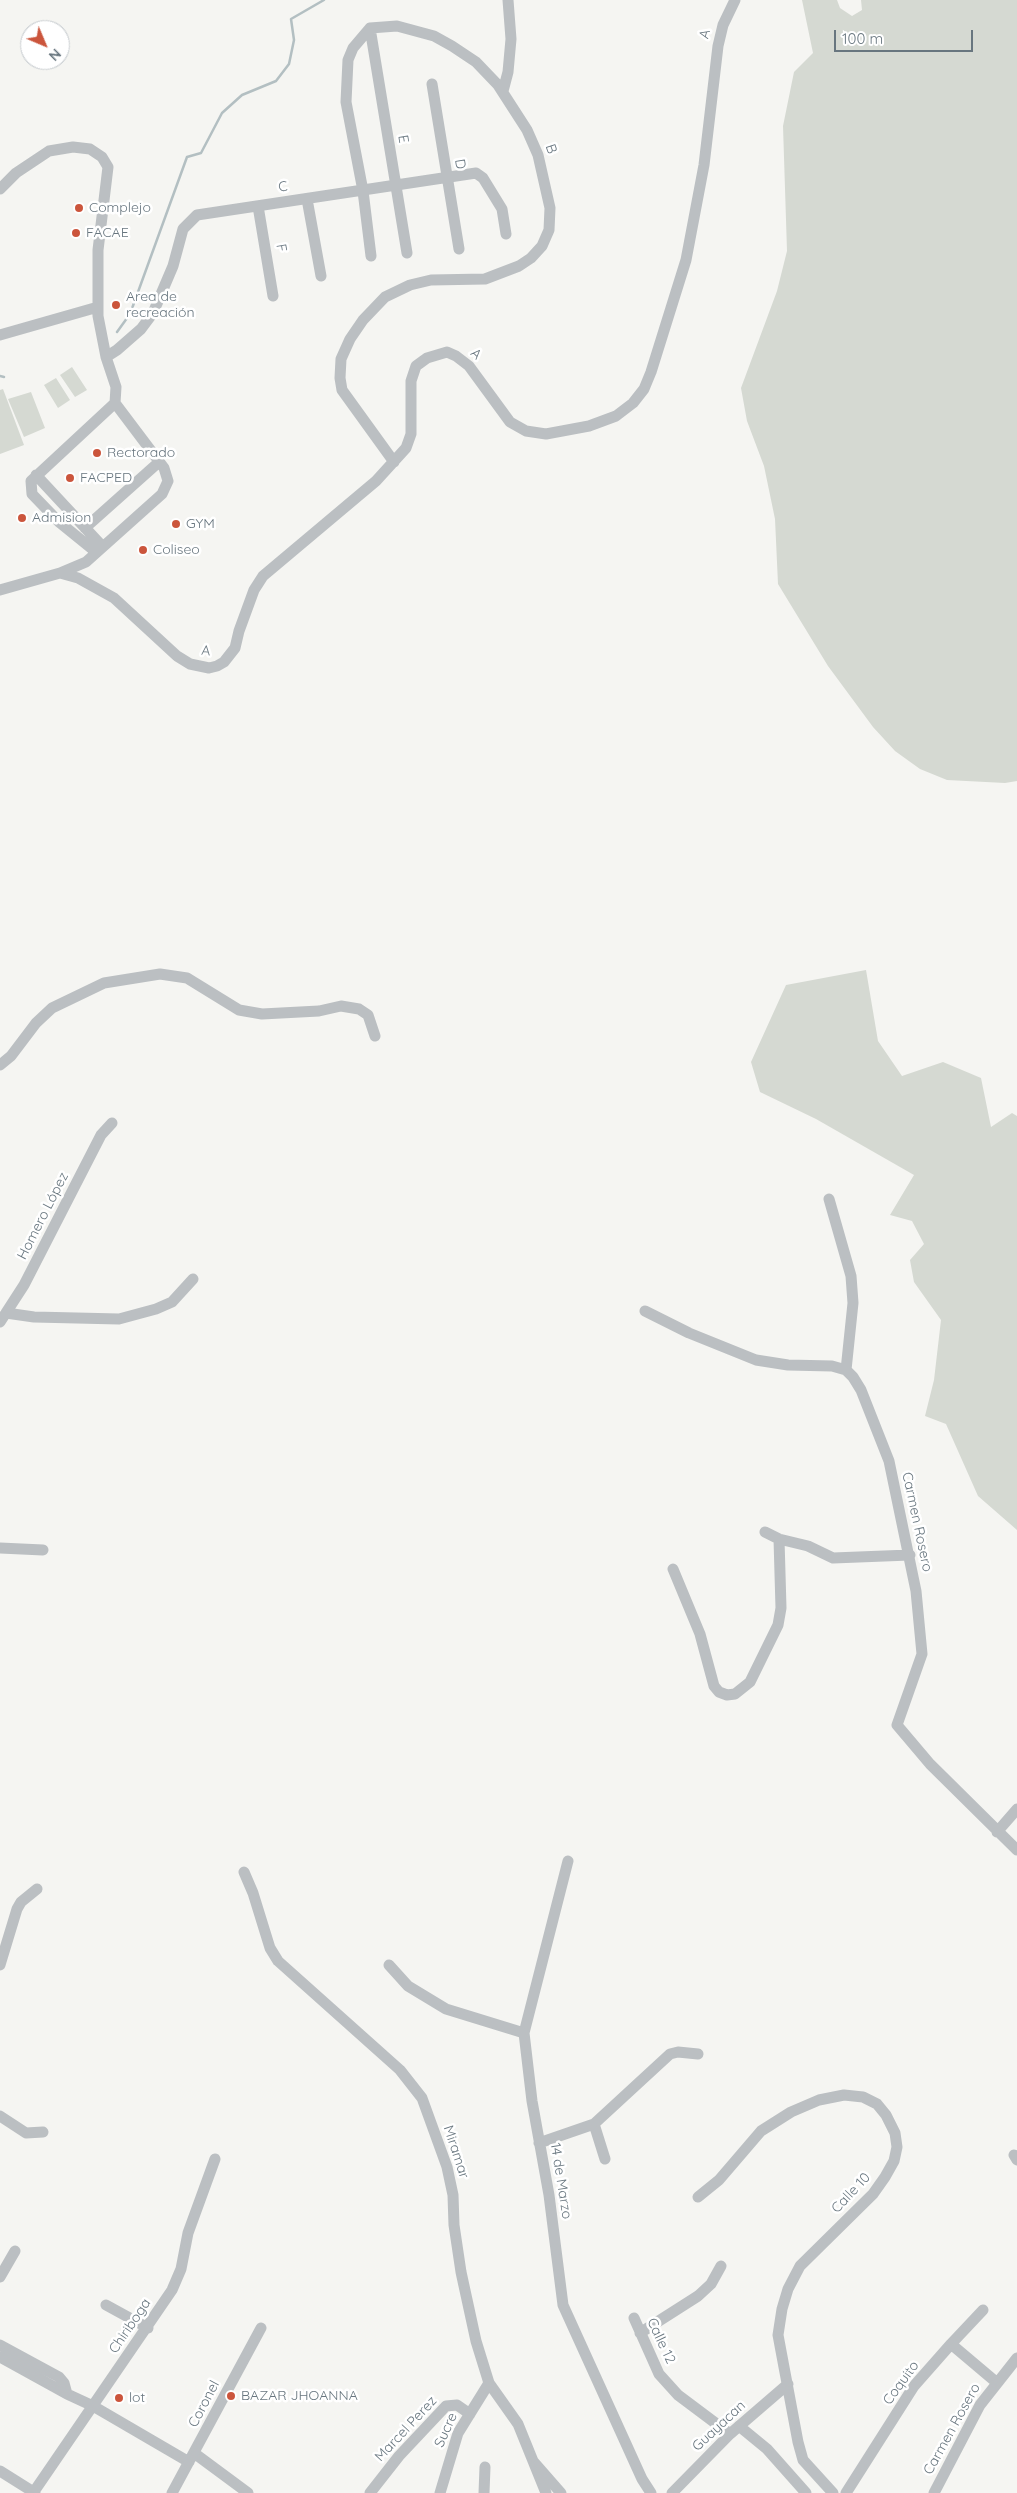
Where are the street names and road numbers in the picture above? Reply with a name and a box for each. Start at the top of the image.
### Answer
street label: A [696,28,714,40]
street label: E [394,134,412,144]
street label: B [542,142,560,156]
street label: D [451,158,469,170]
street label: C [277,178,289,196]
street label: F [272,243,290,253]
street label: A [467,345,485,363]
street label: A [201,642,211,660]
street label: Homero López [14,1170,72,1262]
street label: Carmen Rosero [898,1471,936,1573]
street label: Miramar [440,2123,472,2181]
street label: 14 de Marzo [547,2142,575,2220]
street label: Calle 10 [828,2169,874,2217]
street label: Chiriboga [106,2295,154,2357]
street label: Calle 12 [643,2315,679,2367]
street label: Coquito [879,2358,923,2408]
street label: Coronel [185,2378,223,2430]
street label: Carmen Rosero [920,2381,984,2477]
street label: Marcel Perez [371,2393,441,2465]
street label: Guayacan [689,2397,749,2455]
street label: Sucre [431,2410,461,2450]

